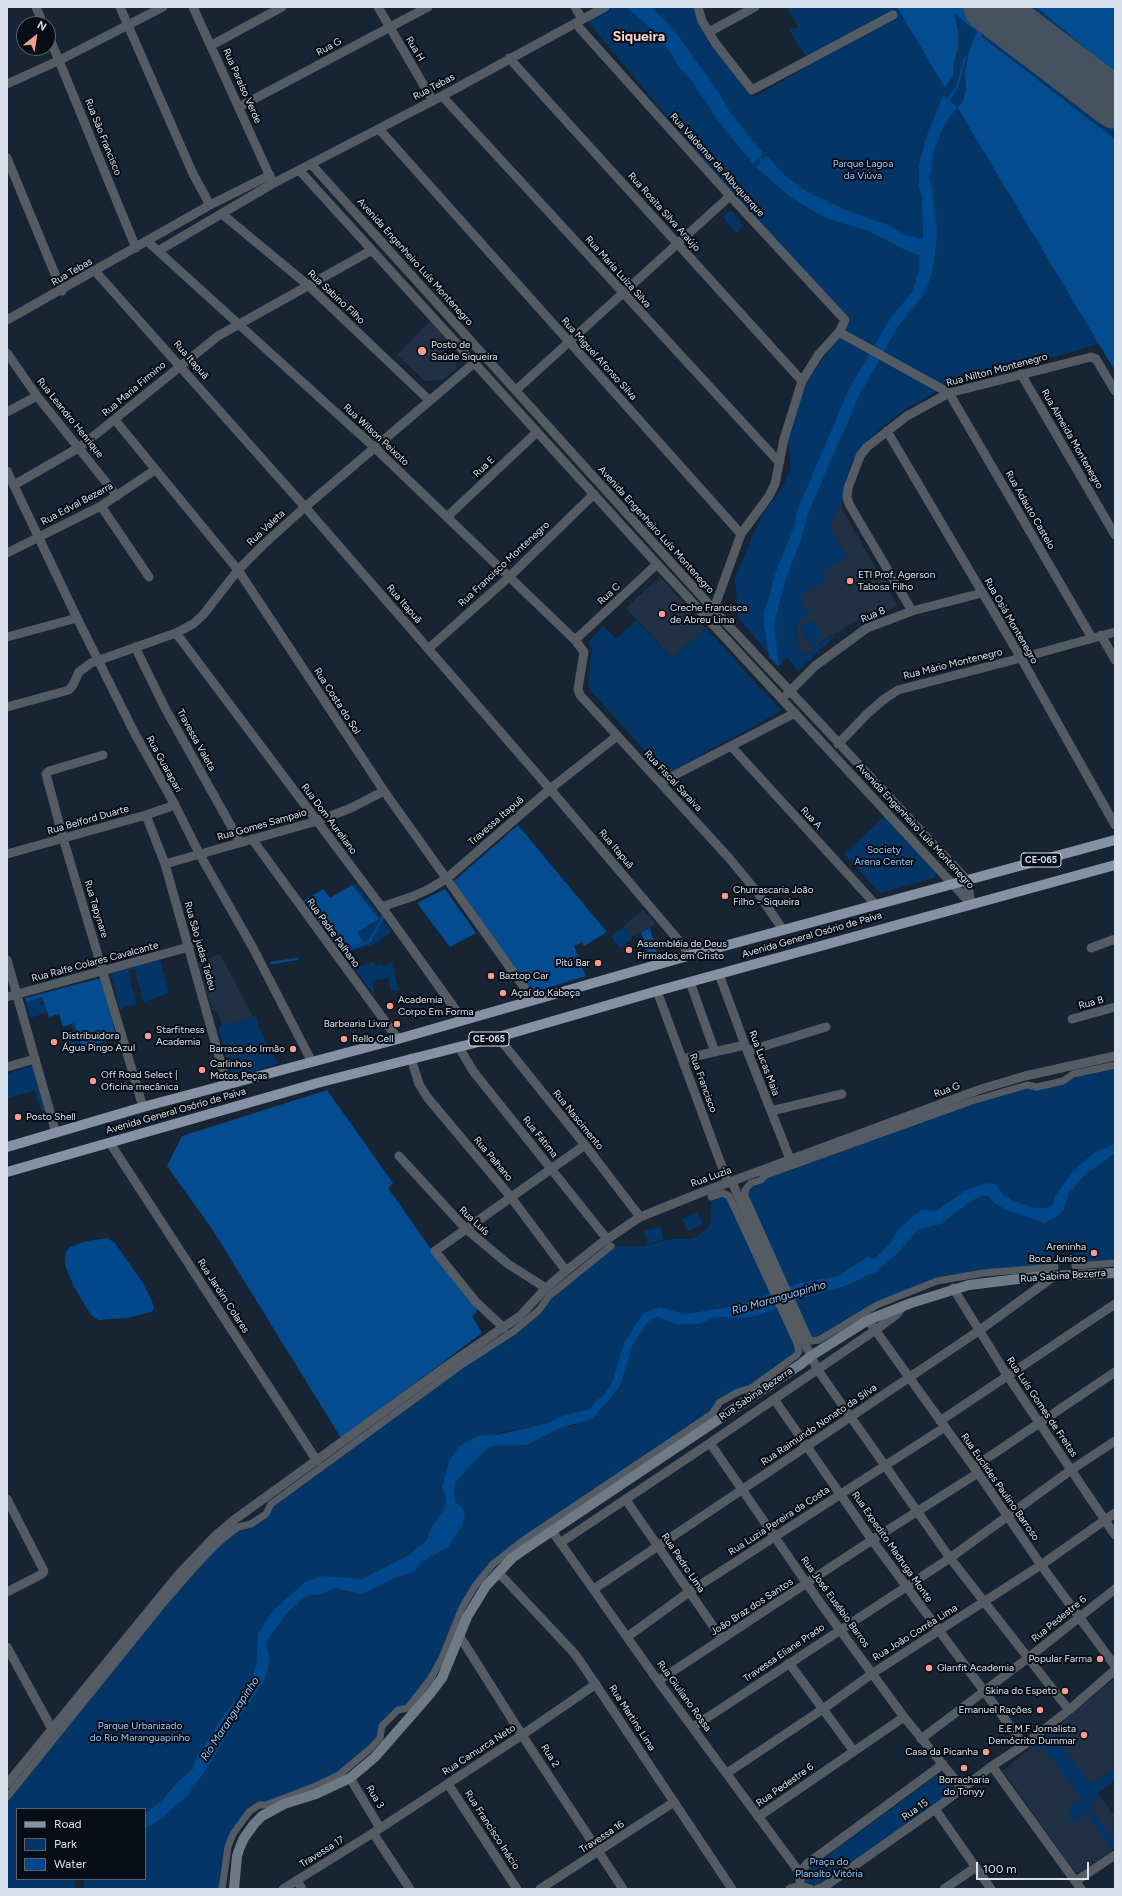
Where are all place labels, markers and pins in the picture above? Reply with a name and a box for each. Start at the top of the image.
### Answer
place label: Posto de Saúde Siqueira [431,339,498,362]
marker: Posto de Saúde Siqueira [416,345,428,357]
place label: ETI Prof. Agerson Tabosa Filho [858,569,935,592]
marker: ETI Prof. Agerson Tabosa Filho [845,576,855,586]
place label: Creche Francisca de Abreu Lima [670,602,747,626]
marker: Creche Francisca de Abreu Lima [657,609,667,619]
place label: Churrascaria João Filho - Siqueira [733,884,814,908]
marker: Churrascaria João Filho - Siqueira [720,891,730,901]
place label: Assembléia de Deus Firmados em Cristo [637,938,727,962]
marker: Assembléia de Deus Firmados em Cristo [624,945,634,955]
place label: Pitú Bar [555,957,590,969]
marker: Pitú Bar [593,958,603,968]
place label: Baztop Car [499,970,549,982]
marker: Baztop Car [486,971,496,981]
place label: Açaí do Kabeça [511,987,580,999]
marker: Açaí do Kabeça [498,988,508,998]
place label: Academia Corpo Em Forma [398,994,474,1018]
marker: Academia Corpo Em Forma [385,1001,395,1011]
place label: Barbearia Livar [324,1018,389,1030]
marker: Barbearia Livar [392,1019,402,1029]
place label: Starfitness Academia [156,1024,205,1048]
place label: Distribuidora Água Pingo Azul [62,1030,135,1054]
marker: Starfitness Academia [143,1031,153,1041]
place label: Rello Cell [352,1033,393,1045]
marker: Rello Cell [339,1034,349,1044]
marker: Distribuidora Água Pingo Azul [49,1037,59,1047]
place label: Barraca do Irmão [209,1043,285,1055]
marker: Barraca do Irmão [288,1044,298,1054]
place label: Carlinhos Motos Peças [210,1058,267,1082]
marker: Carlinhos Motos Peças [197,1065,207,1075]
place label: Off Road Select | Oficina mecânica [101,1069,179,1092]
marker: Off Road Select | Oficina mecânica [88,1076,98,1086]
place label: Posto Shell [26,1111,76,1123]
marker: Posto Shell [13,1112,23,1122]
place label: Areninha Boca Juniors [1029,1241,1086,1264]
marker: Areninha Boca Juniors [1089,1248,1099,1258]
place label: Popular Farma [1028,1653,1092,1665]
marker: Popular Farma [1095,1654,1105,1664]
place label: Glanfit Academia [937,1662,1014,1674]
marker: Glanfit Academia [924,1663,934,1673]
place label: Skina do Espeto [985,1685,1057,1697]
marker: Skina do Espeto [1060,1686,1070,1696]
place label: Emanuel Rações [958,1704,1032,1716]
marker: Emanuel Rações [1035,1705,1045,1715]
place label: E.E.M.F Jornalista Demócrito Dummar [988,1723,1076,1746]
marker: E.E.M.F Jornalista Demócrito Dummar [1079,1730,1089,1740]
place label: Casa da Picanha [905,1746,978,1758]
marker: Casa da Picanha [981,1747,991,1757]
marker: Borracharia do Tonyy [959,1763,969,1773]
place label: Borracharia do Tonyy [939,1774,989,1798]

